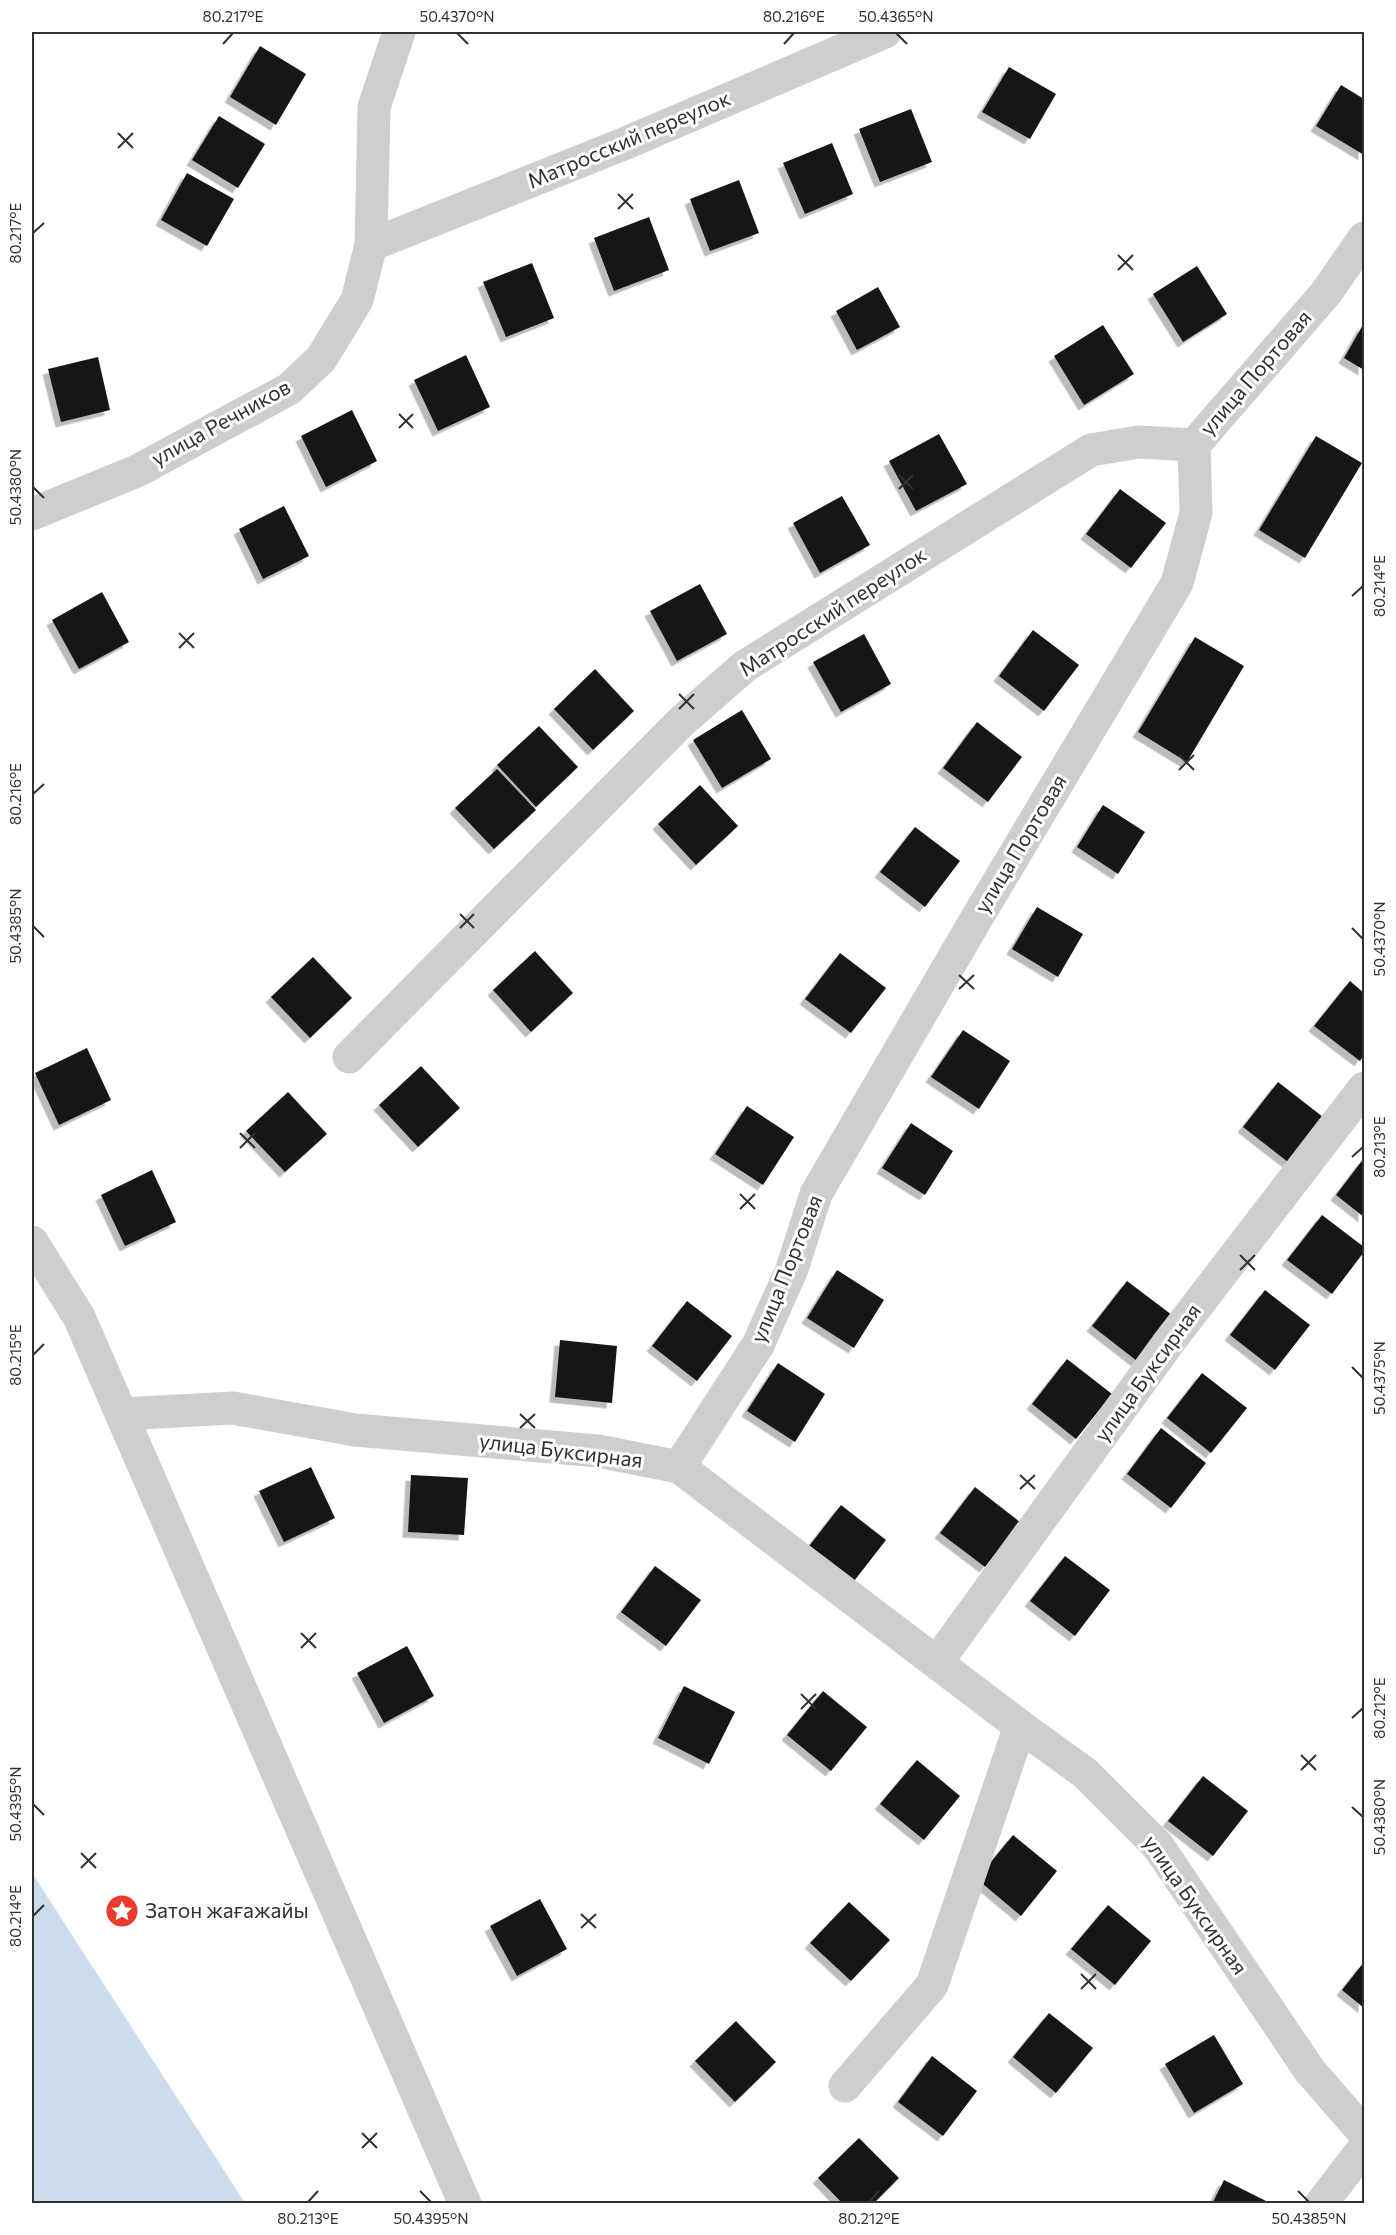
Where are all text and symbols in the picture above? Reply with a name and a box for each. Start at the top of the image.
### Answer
text: 80.217°E [203,7,264,25]
text: 50.4370°N [420,7,494,25]
text: 80.216°E [763,7,825,25]
text: 50.4365°N [858,7,934,25]
street label: Матросский переулок [523,85,734,193]
text: 80.217°E [6,202,24,263]
street label: улица Портовая [1194,305,1316,440]
street label: улица Речников [146,373,294,470]
text: 50.4380°N [6,449,24,525]
street label: Матросский переулок [734,541,930,681]
text: 80.214°E [1370,555,1388,617]
text: 80.216°E [6,763,24,825]
street label: улица Портовая [969,769,1071,917]
text: 50.4385°N [6,888,24,964]
text: 50.4370°N [1370,902,1388,976]
text: 80.213°E [1370,1116,1388,1178]
street label: улица Портовая [745,1191,827,1346]
street label: улица Буксирная [1088,1298,1205,1446]
text: 80.215°E [6,1324,24,1386]
text: 50.4375°N [1370,1341,1388,1415]
street label: улица Буксирная [478,1427,644,1472]
text: 80.212°E [1370,1677,1388,1739]
text: 50.4395°N [6,1766,24,1842]
text: 50.4380°N [1370,1779,1388,1855]
street label: улица Буксирная [1139,1830,1254,1979]
text: 80.214°E [6,1885,24,1947]
place icon: Затон жағажайы [104,1893,140,1929]
place label: Затон жағажайы [145,1897,309,1922]
text: 80.213°E [277,2209,339,2227]
text: 50.4395°N [393,2209,469,2227]
text: 80.212°E [838,2209,900,2227]
text: 50.4385°N [1271,2209,1347,2227]

